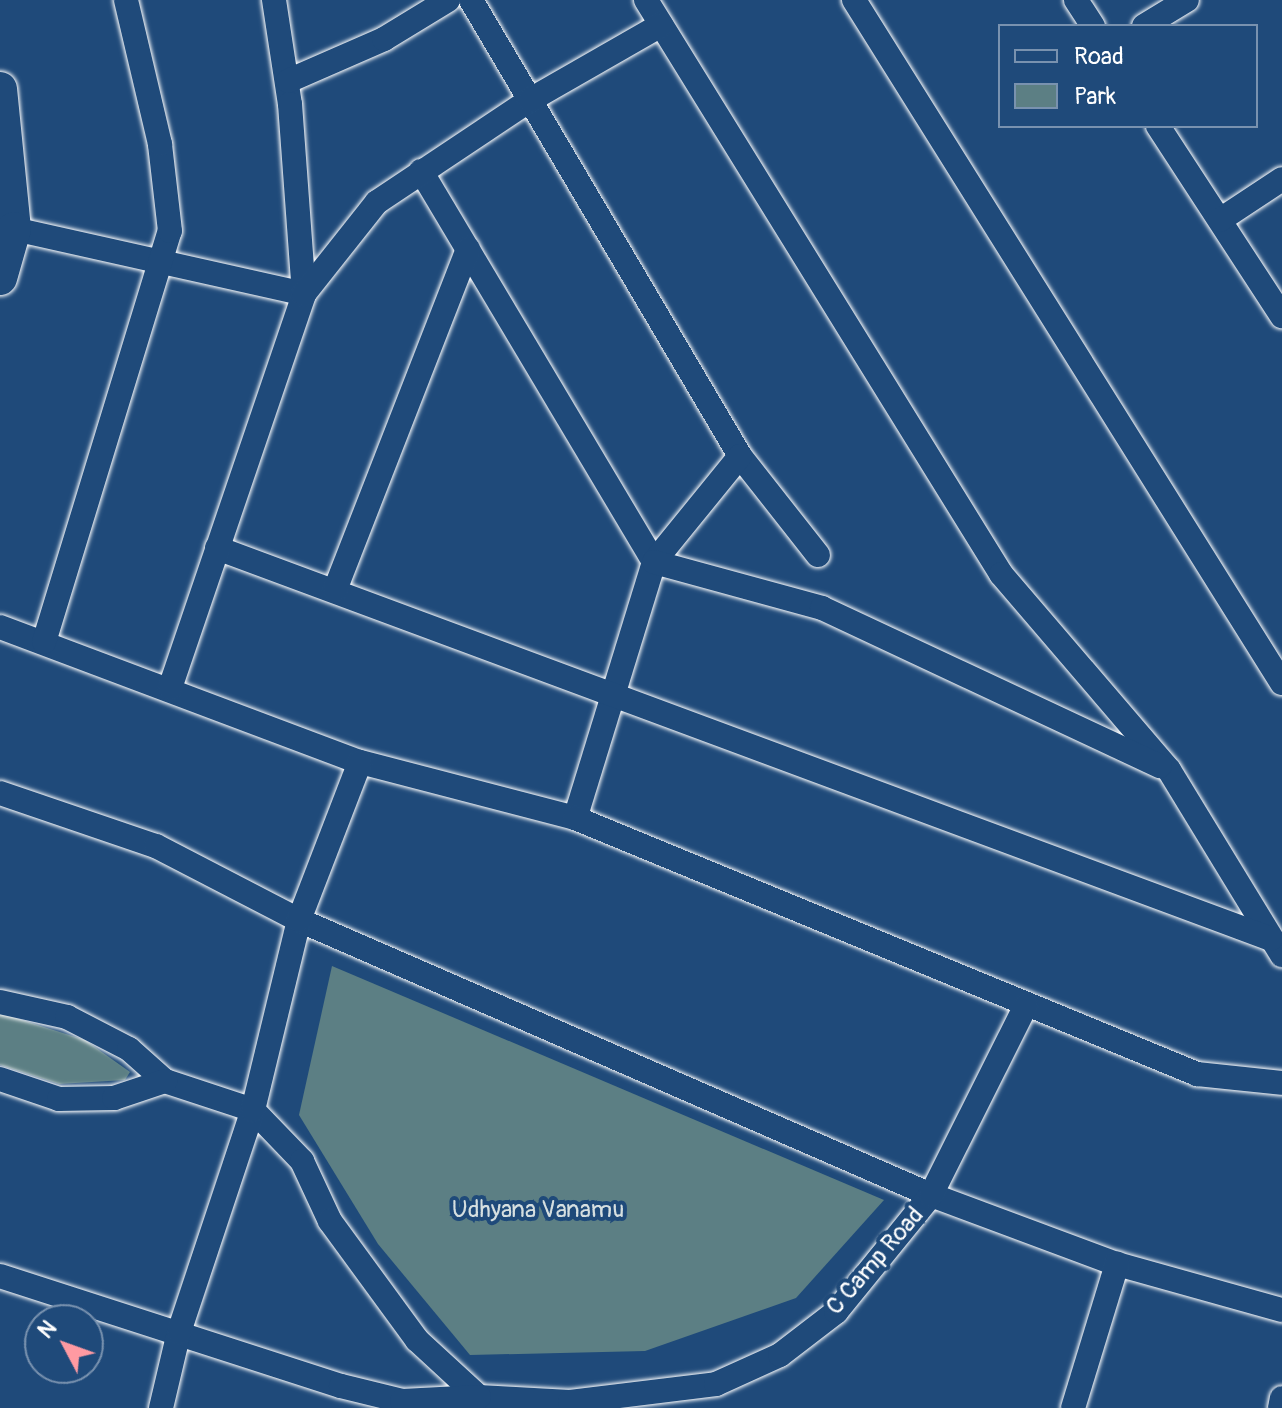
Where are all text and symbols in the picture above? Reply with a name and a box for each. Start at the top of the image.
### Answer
legend [998,24,1258,128]
text: Road [1074,42,1124,71]
text: Park [1074,82,1116,111]
park label: Udhyana Vanamu [452,1196,624,1224]
street label: C Camp Road [820,1201,930,1321]
north arrow [24,1304,104,1384]
text: N [32,1315,63,1344]

